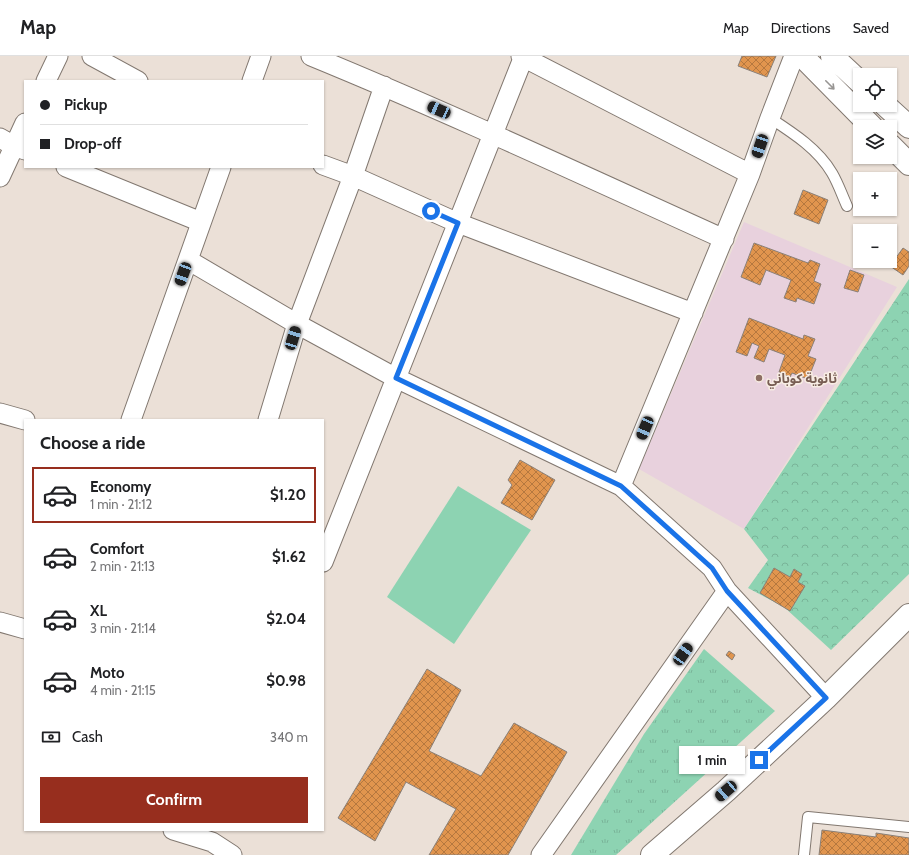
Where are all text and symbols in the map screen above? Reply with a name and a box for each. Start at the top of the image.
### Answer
text: Map [20,16,56,39]
text: Map [723,19,749,37]
text: Directions [771,19,831,37]
text: Saved [853,19,889,37]
map controls [853,68,897,268]
button: locate [853,68,897,112]
one-way arrow [826,80,835,90]
text: Pickup [64,96,107,114]
car [426,100,452,120]
button: layers [853,120,897,164]
car [750,133,770,159]
text: Drop-off [64,135,122,153]
button: + [853,172,897,216]
route start [422,202,440,220]
button: − [853,224,897,268]
car [173,261,193,287]
car [284,325,302,351]
place label: ثانوية كوباني [767,370,837,389]
marker: ثانوية كوباني [754,373,764,383]
car [635,415,655,441]
text: Choose a ride [40,432,145,454]
icon: car [42,477,78,513]
text: Economy [90,478,151,496]
text: $1.20 [270,486,306,504]
text: 1 min · 21:12 [90,496,152,512]
icon: car [42,539,78,575]
text: Comfort [90,540,144,558]
text: $1.62 [272,548,306,566]
text: 2 min · 21:13 [90,558,155,574]
icon: car [42,601,78,637]
text: XL [90,602,107,620]
text: $2.04 [266,610,306,628]
text: 3 min · 21:14 [90,620,156,636]
car [671,641,695,667]
icon: car [42,663,78,699]
text: Moto [90,664,124,682]
text: $0.98 [266,672,306,690]
text: 4 min · 21:15 [90,682,156,698]
icon: cash [40,726,62,748]
text: Cash [72,728,103,746]
text: 340 m [270,729,308,745]
callout: 1 min [679,746,745,774]
route end [750,751,768,769]
text: 1 min [697,752,727,768]
button: Confirm [40,777,308,823]
car [713,779,739,803]

